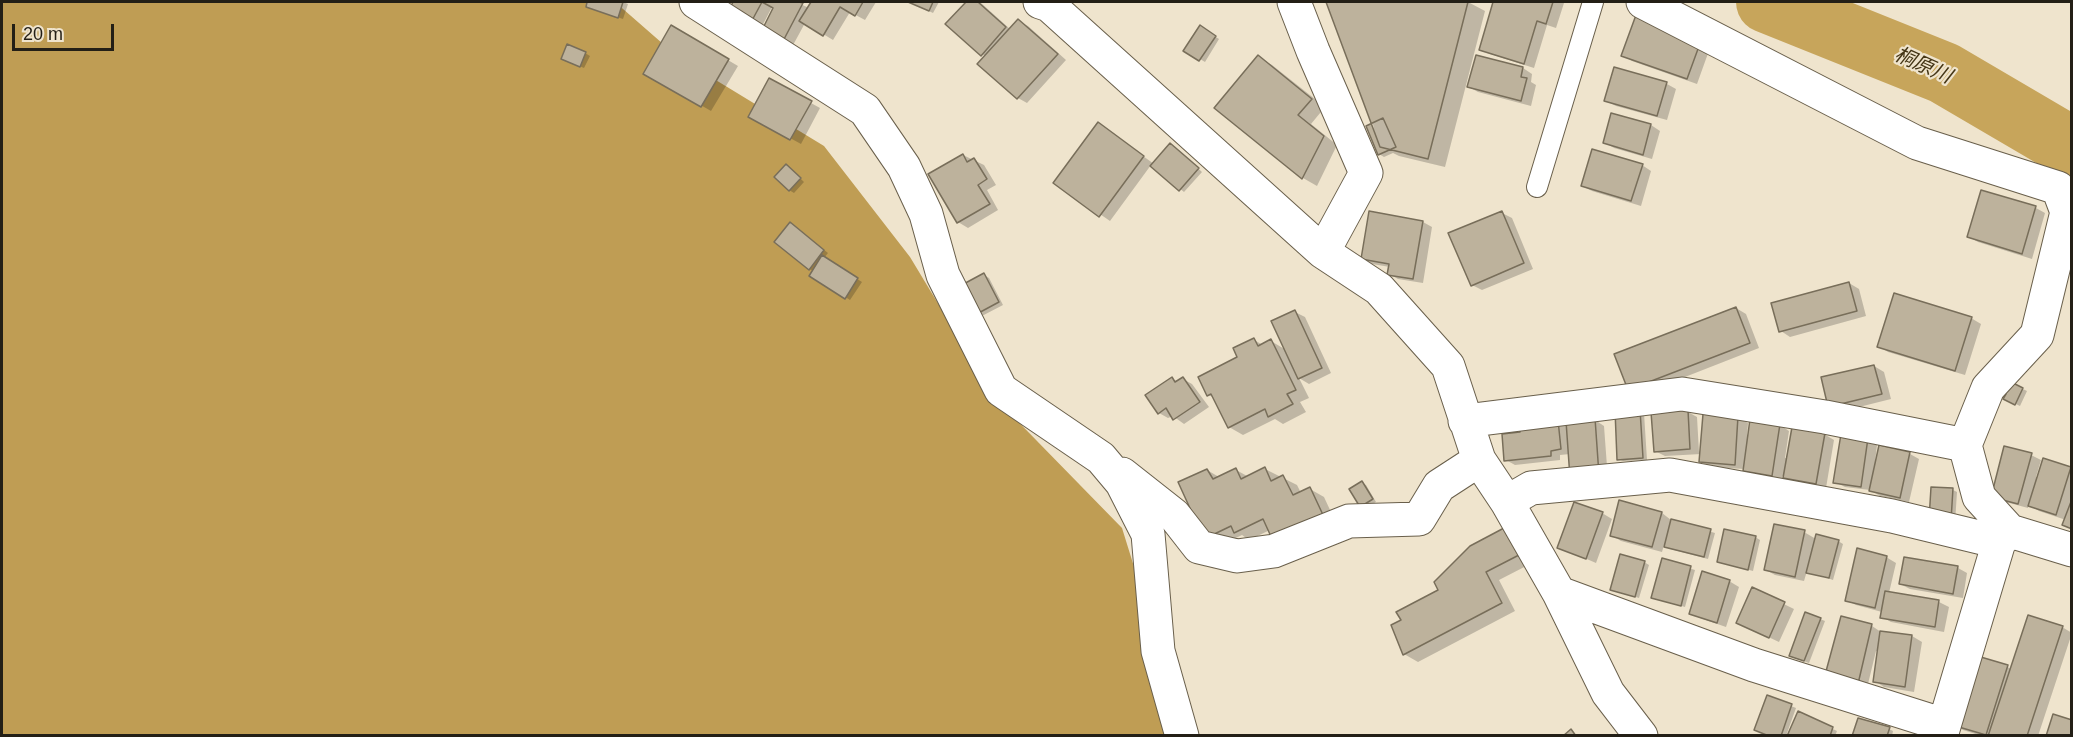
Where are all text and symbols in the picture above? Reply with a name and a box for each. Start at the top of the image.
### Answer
scale bar [15,12,117,50]
text: 20 m [23,24,63,44]
water label: 桐原川 [1891,43,1955,89]

